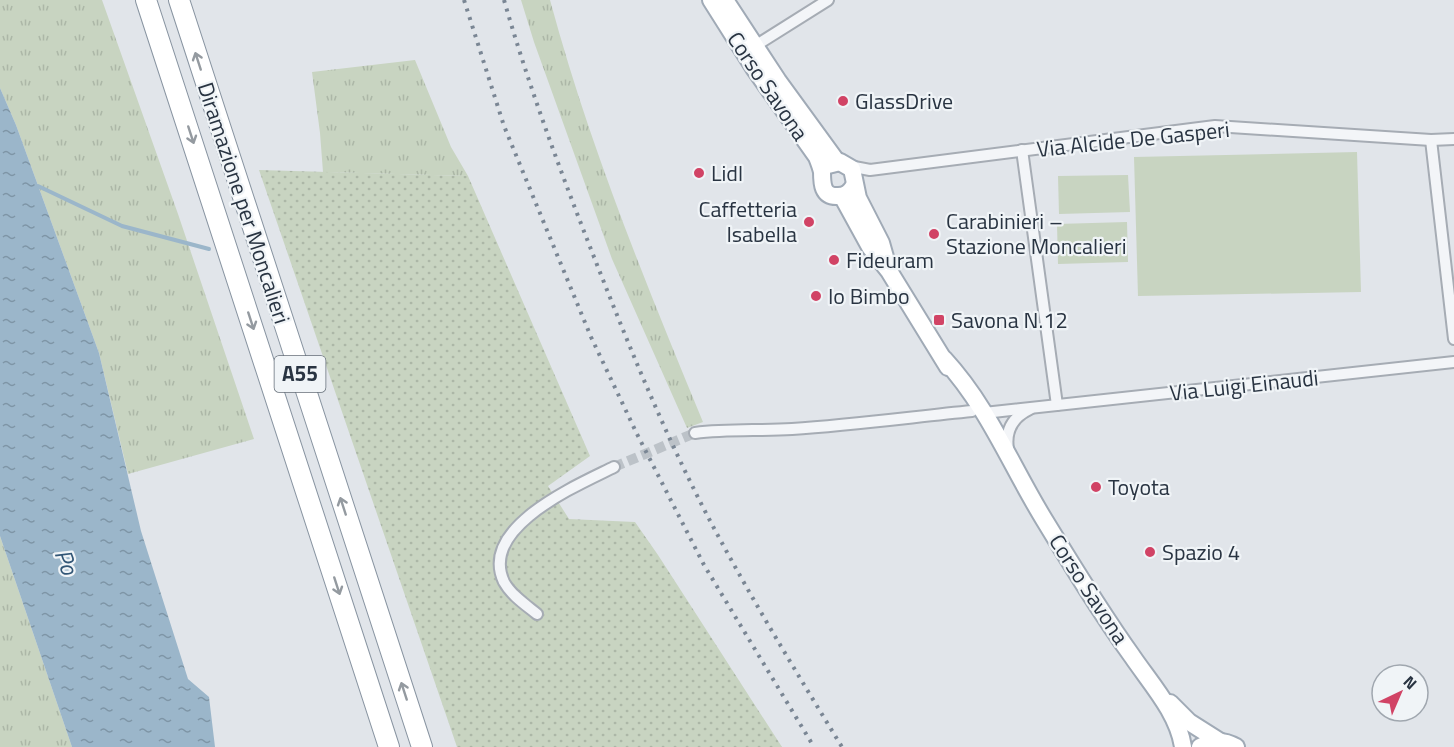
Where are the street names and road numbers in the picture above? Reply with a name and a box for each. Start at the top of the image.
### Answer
street label: Corso Savona [719,25,817,147]
street label: Diramazione per Moncalieri [189,78,299,328]
street label: Via Alcide De Gasperi [1035,112,1231,166]
road number: A55 [274,356,326,392]
street label: Via Luigi Einaudi [1168,360,1320,410]
street label: Corso Savona [1041,527,1137,651]

